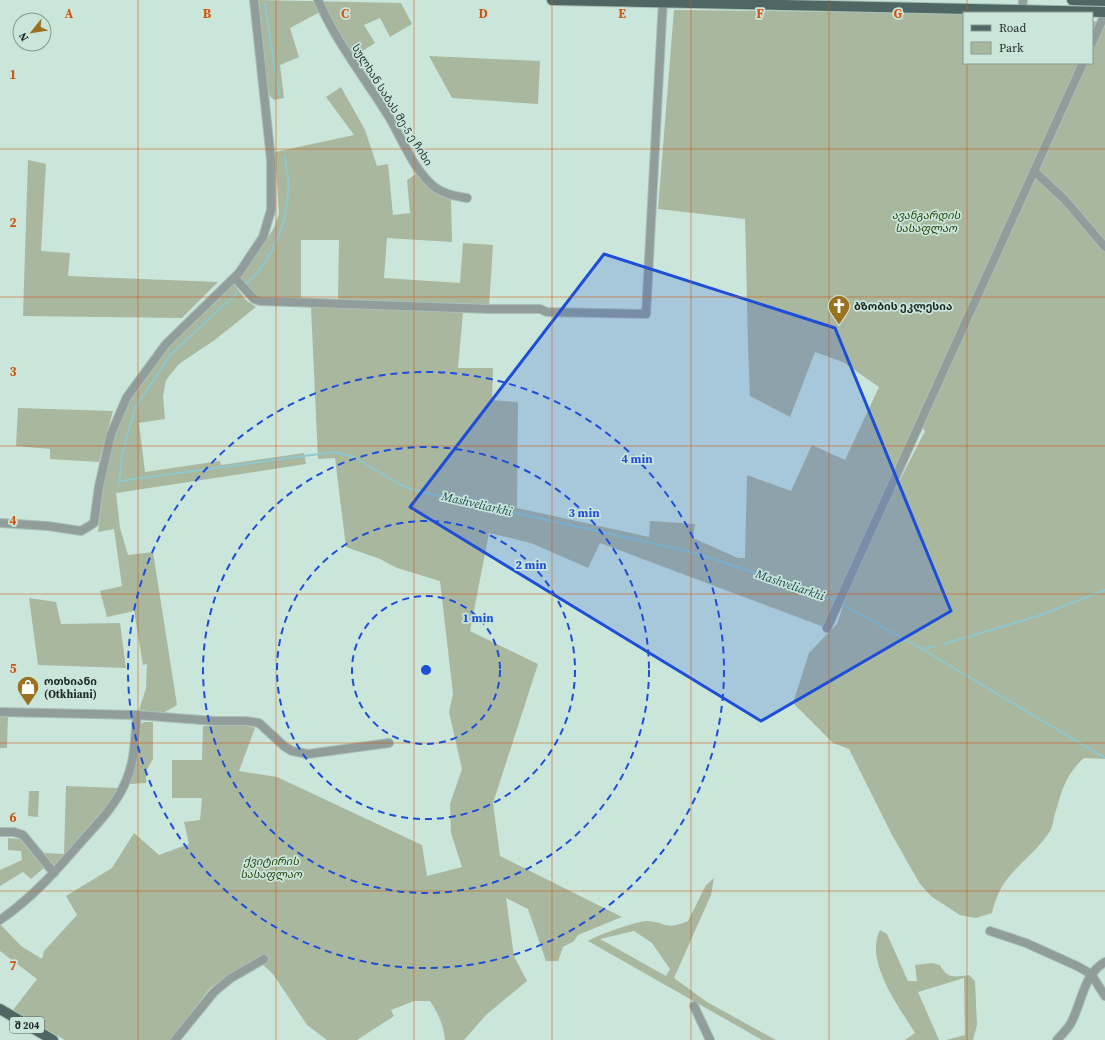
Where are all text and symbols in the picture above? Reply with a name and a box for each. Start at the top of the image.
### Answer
text: A [65,5,74,22]
text: B [203,5,212,22]
text: C [341,5,349,22]
text: D [478,5,488,22]
text: E [618,5,626,22]
text: F [756,5,764,22]
text: G [894,5,903,22]
north arrow [12,12,52,52]
legend [963,12,1093,64]
text: Road [999,20,1026,36]
text: N [15,30,32,44]
text: Park [999,40,1024,56]
street label: სულხან საბას მე-5 ე ჩიხი [348,41,436,169]
text: 1 [9,66,17,83]
park label: ავანგარდის სასაფლაო [892,208,961,236]
text: 2 [9,214,17,231]
church icon: ბზობის ეკლესია [826,293,852,326]
place label: ბზობის ეკლესია [854,299,952,314]
text: 3 [9,363,17,380]
text: 4 min [621,451,653,467]
water label: Mashveliarkhi [439,488,514,520]
text: 3 min [568,505,600,521]
text: 4 [9,512,17,529]
text: 2 min [515,557,547,573]
water label: Mashveliarkhi [752,565,827,604]
text: 1 min [462,610,494,626]
text: 5 [9,660,17,677]
centre of rings [419,663,433,677]
shop icon: ოთხიანი (Otkhiani) [15,674,41,707]
place label: ოთხიანი (Otkhiani) [44,674,97,702]
text: 6 [9,809,17,826]
park label: ქვიტირის სასაფლაო [240,854,303,882]
text: 7 [9,957,17,974]
road number: შ 204 [10,1017,44,1033]

